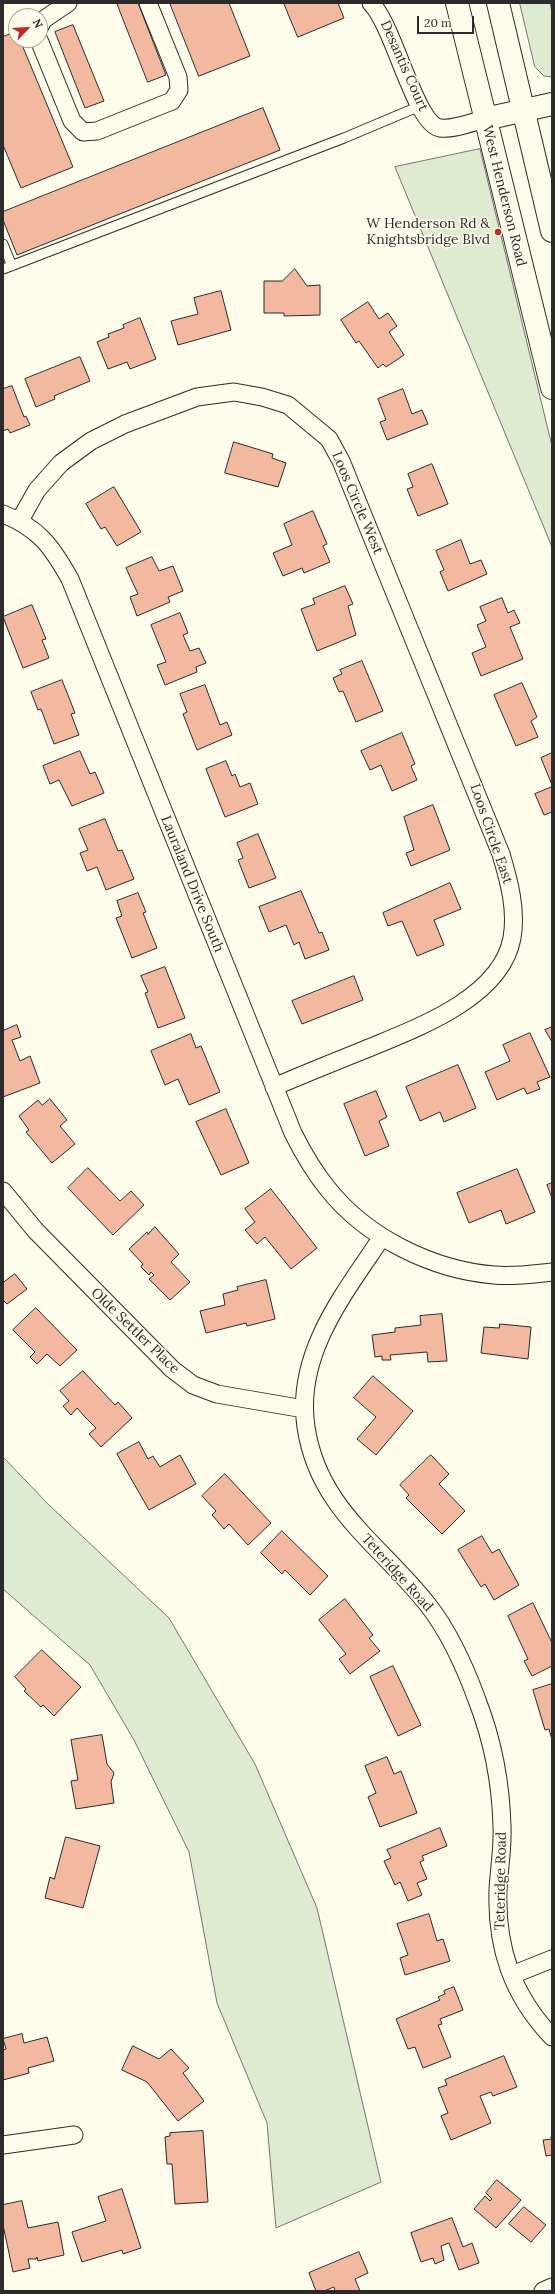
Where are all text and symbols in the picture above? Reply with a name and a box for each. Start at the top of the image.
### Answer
north arrow [8,8,48,48]
scale bar [419,8,476,34]
text: 20 m [424,15,452,30]
text: N [30,17,46,30]
street label: Desantis Court [376,18,432,114]
street label: West Henderson Road [478,124,530,268]
place label: W Henderson Rd & Knightsbridge Blvd [366,216,490,248]
marker: W Henderson Rd & Knightsbridge Blvd [493,227,503,237]
street label: Loos Circle West [328,449,386,557]
street label: Loos Circle East [466,782,516,886]
street label: Lauraland Drive South [157,813,227,955]
street label: Olde Settler Place [87,1284,183,1378]
street label: Teteridge Road [358,1531,436,1615]
street label: Teteridge Road [492,1832,510,1930]

